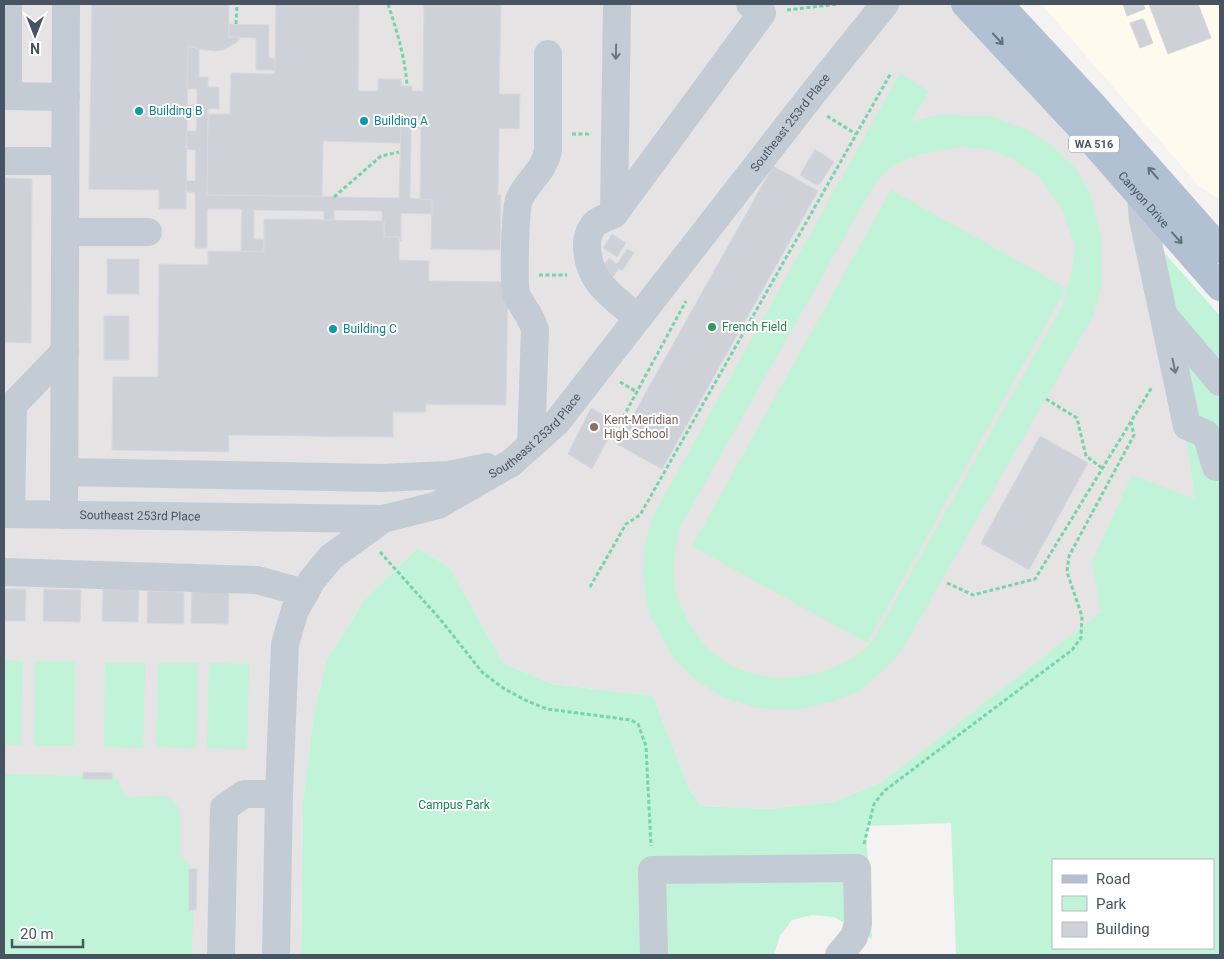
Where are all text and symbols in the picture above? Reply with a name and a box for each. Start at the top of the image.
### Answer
north arrow [10,10,60,60]
one-way arrow [992,33,1004,46]
text: N [30,40,40,56]
one-way arrow [611,44,621,60]
street label: Southeast 253rd Place [747,71,833,175]
place label: Building B [149,104,202,118]
marker: Building B [133,105,145,117]
place label: Building A [374,114,428,128]
marker: Building A [358,115,370,127]
road number: WA 516 [1069,136,1119,152]
one-way arrow [1147,167,1159,180]
street label: Canyon Drive [1115,169,1172,231]
one-way arrow [1171,232,1182,245]
place label: French Field [722,320,787,334]
marker: French Field [706,321,718,333]
place label: Building C [343,322,397,336]
marker: Building C [327,323,339,335]
one-way arrow [1170,357,1180,373]
street label: Southeast 253rd Place [486,390,584,481]
place label: Kent-Meridian High School [604,413,678,441]
marker: Kent-Meridian High School [588,421,600,433]
street label: Southeast 253rd Place [79,508,200,524]
park label: Campus Park [418,798,491,812]
legend [1052,859,1214,949]
text: Road [1096,870,1130,888]
text: Park [1096,895,1127,913]
scale bar [12,916,84,948]
text: Building [1096,920,1150,938]
text: 20 m [20,925,54,943]

